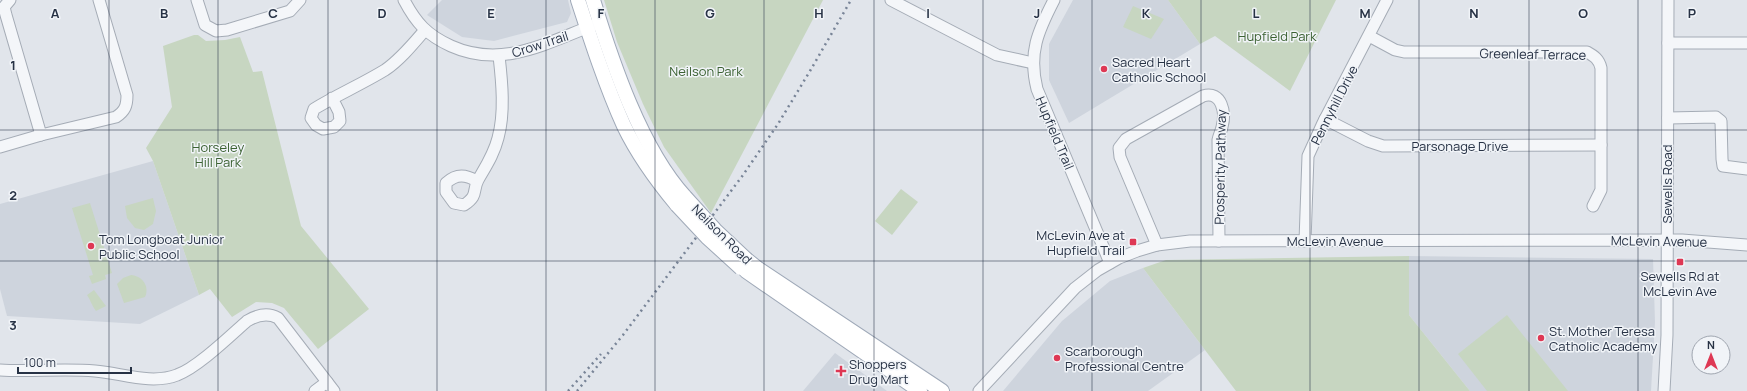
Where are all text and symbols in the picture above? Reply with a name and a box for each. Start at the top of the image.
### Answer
text: A [51,4,60,22]
text: B [160,4,168,22]
text: C [268,4,278,22]
text: D [377,4,387,22]
text: E [487,4,495,22]
text: F [598,4,605,22]
text: G [705,4,715,22]
text: H [814,4,824,22]
text: I [926,4,930,22]
text: J [1034,4,1040,22]
text: K [1142,4,1151,22]
text: L [1253,4,1260,22]
text: M [1359,4,1371,22]
text: N [1469,4,1479,22]
text: O [1578,4,1588,22]
text: P [1688,4,1696,22]
street label: Crow Trail [509,26,571,62]
park label: Hupfield Park [1238,27,1317,45]
street label: Greenleaf Terrace [1480,44,1587,64]
place label: Sacred Heart Catholic School [1112,53,1206,86]
text: 1 [10,56,16,74]
park label: Neilson Park [669,62,743,80]
street label: Pennyhill Drive [1306,62,1362,148]
marker: Sacred Heart Catholic School [1099,64,1109,74]
street label: Hupfield Trail [1031,94,1079,172]
street label: Prosperity Pathway [1210,109,1230,225]
street label: Parsonage Drive [1412,137,1509,155]
park label: Horseley Hill Park [192,138,245,171]
street label: Sewells Road [1658,145,1676,223]
text: 2 [9,186,17,204]
street label: Neilson Road [688,200,756,268]
place label: McLevin Ave at Hupfield Trail [1036,226,1125,259]
place label: Tom Longboat Junior Public School [99,230,224,263]
street label: McLevin Avenue [1611,231,1708,251]
street label: McLevin Avenue [1287,232,1384,250]
marker: McLevin Ave at Hupfield Trail [1128,237,1138,247]
marker: Tom Longboat Junior Public School [86,241,96,251]
marker: Sewells Rd at McLevin Ave [1675,257,1685,267]
place label: Sewells Rd at McLevin Ave [1640,267,1720,300]
text: 3 [9,316,17,334]
place label: St. Mother Teresa Catholic Academy [1549,322,1657,355]
marker: St. Mother Teresa Catholic Academy [1536,333,1546,343]
north arrow [1691,335,1731,375]
text: N [1707,337,1715,352]
place label: Scarborough Professional Centre [1065,342,1184,375]
scale bar [18,349,131,375]
marker: Scarborough Professional Centre [1052,353,1062,363]
text: 100 m [24,354,56,371]
place label: Shoppers Drug Mart [849,355,908,388]
marker: Shoppers Drug Mart [836,366,846,376]

